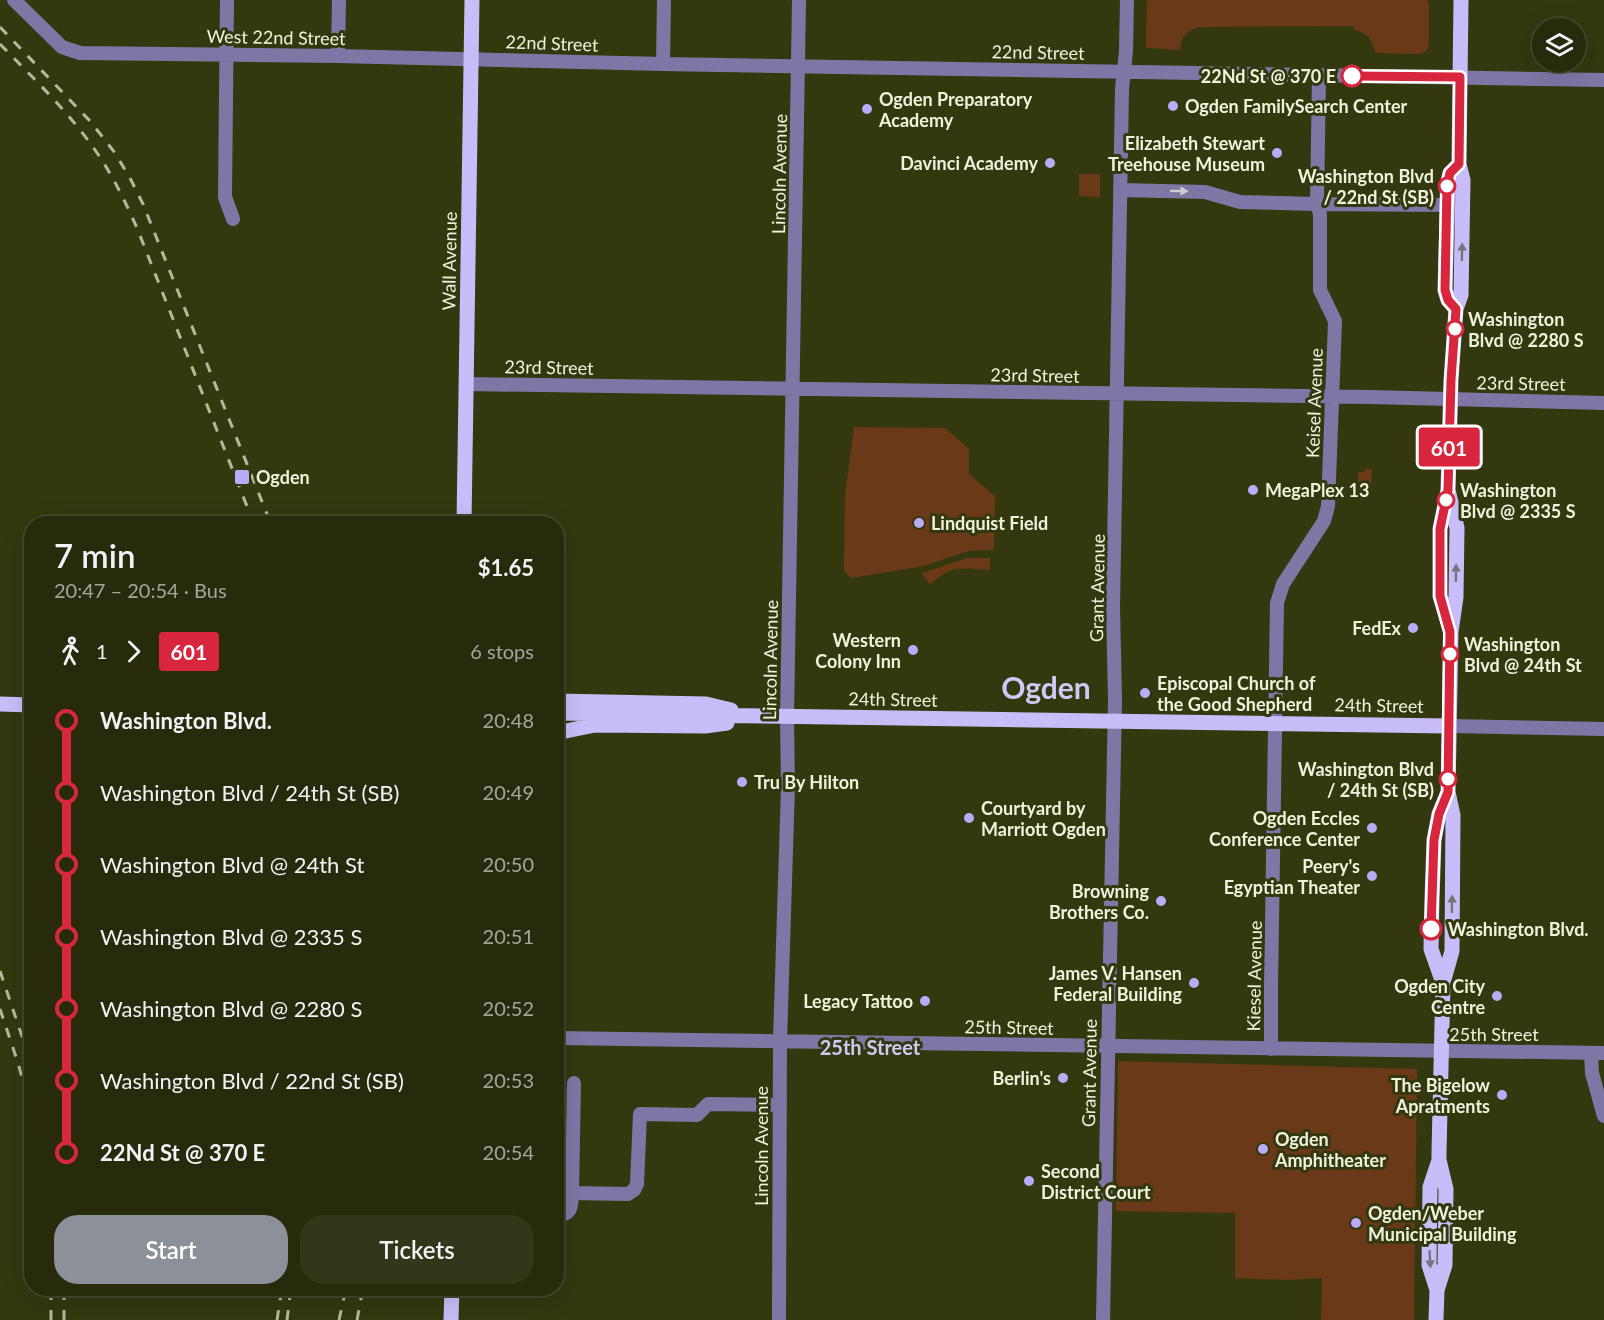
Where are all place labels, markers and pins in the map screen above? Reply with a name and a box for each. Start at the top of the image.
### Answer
place label: 22Nd St @ 370 E [1201,65,1336,87]
marker: 22Nd St @ 370 E [1341,65,1363,87]
place label: Ogden Preparatory Academy [878,88,1033,131]
place label: Ogden FamilySearch Center [1185,95,1408,117]
marker: Ogden FamilySearch Center [1166,99,1180,113]
marker: Ogden Preparatory Academy [860,102,874,116]
place label: Elizabeth Stewart Treehouse Museum [1108,132,1265,175]
marker: Elizabeth Stewart Treehouse Museum [1270,146,1284,160]
place label: Davinci Academy [900,152,1038,174]
marker: Davinci Academy [1043,156,1057,170]
place label: Washington Blvd / 22nd St (SB) [1298,165,1434,208]
marker: Washington Blvd / 22nd St (SB) [1438,177,1456,195]
place label: Washington Blvd @ 2280 S [1468,308,1584,351]
marker: Washington Blvd @ 2280 S [1446,320,1464,338]
place label: Ogden [256,466,310,488]
marker: Ogden [233,468,251,486]
place label: MegaPlex 13 [1265,479,1370,501]
place label: Washington Blvd @ 2335 S [1460,479,1576,522]
marker: MegaPlex 13 [1246,483,1260,497]
marker: Washington Blvd @ 2335 S [1437,491,1455,509]
place label: Lindquist Field [931,512,1048,534]
marker: Lindquist Field [912,516,926,530]
place label: FedEx [1352,617,1402,639]
marker: FedEx [1406,621,1420,635]
place label: Western Colony Inn [815,629,901,672]
place label: Washington Blvd @ 24th St [1464,633,1582,676]
marker: Western Colony Inn [906,643,920,657]
marker: Washington Blvd @ 24th St [1441,645,1459,663]
place label: Episcopal Church of the Good Shepherd [1157,672,1316,715]
marker: Episcopal Church of the Good Shepherd [1138,686,1152,700]
place label: Washington Blvd / 24th St (SB) [1298,758,1434,801]
marker: Washington Blvd / 24th St (SB) [1439,770,1457,788]
place label: Tru By Hilton [754,771,859,793]
marker: Tru By Hilton [735,775,749,789]
place label: Courtyard by Marriott Ogden [981,797,1106,840]
place label: Ogden Eccles Conference Center [1209,807,1360,850]
marker: Courtyard by Marriott Ogden [962,811,976,825]
marker: Ogden Eccles Conference Center [1365,821,1379,835]
place label: Peery's Egyptian Theater [1224,855,1360,898]
marker: Peery's Egyptian Theater [1365,869,1379,883]
place label: Browning Brothers Co. [1049,880,1149,923]
marker: Browning Brothers Co. [1154,894,1168,908]
marker: Washington Blvd. [1420,918,1442,940]
place label: Washington Blvd. [1448,918,1589,940]
place label: James V. Hansen Federal Building [1049,962,1182,1005]
place label: Ogden City Centre [1394,975,1485,1018]
marker: James V. Hansen Federal Building [1187,976,1201,990]
marker: Ogden City Centre [1490,989,1504,1003]
place label: Legacy Tattoo [803,990,913,1012]
marker: Legacy Tattoo [918,994,932,1008]
place label: Berlin's [993,1067,1051,1089]
marker: Berlin's [1056,1071,1070,1085]
place label: The Bigelow Apratments [1391,1074,1491,1117]
marker: The Bigelow Apratments [1495,1088,1509,1102]
place label: Ogden Amphitheater [1274,1128,1386,1171]
marker: Ogden Amphitheater [1256,1142,1270,1156]
place label: Second District Court [1041,1160,1151,1203]
marker: Second District Court [1022,1174,1036,1188]
place label: Ogden/Weber Municipal Building [1368,1202,1517,1245]
marker: Ogden/Weber Municipal Building [1349,1216,1363,1230]

